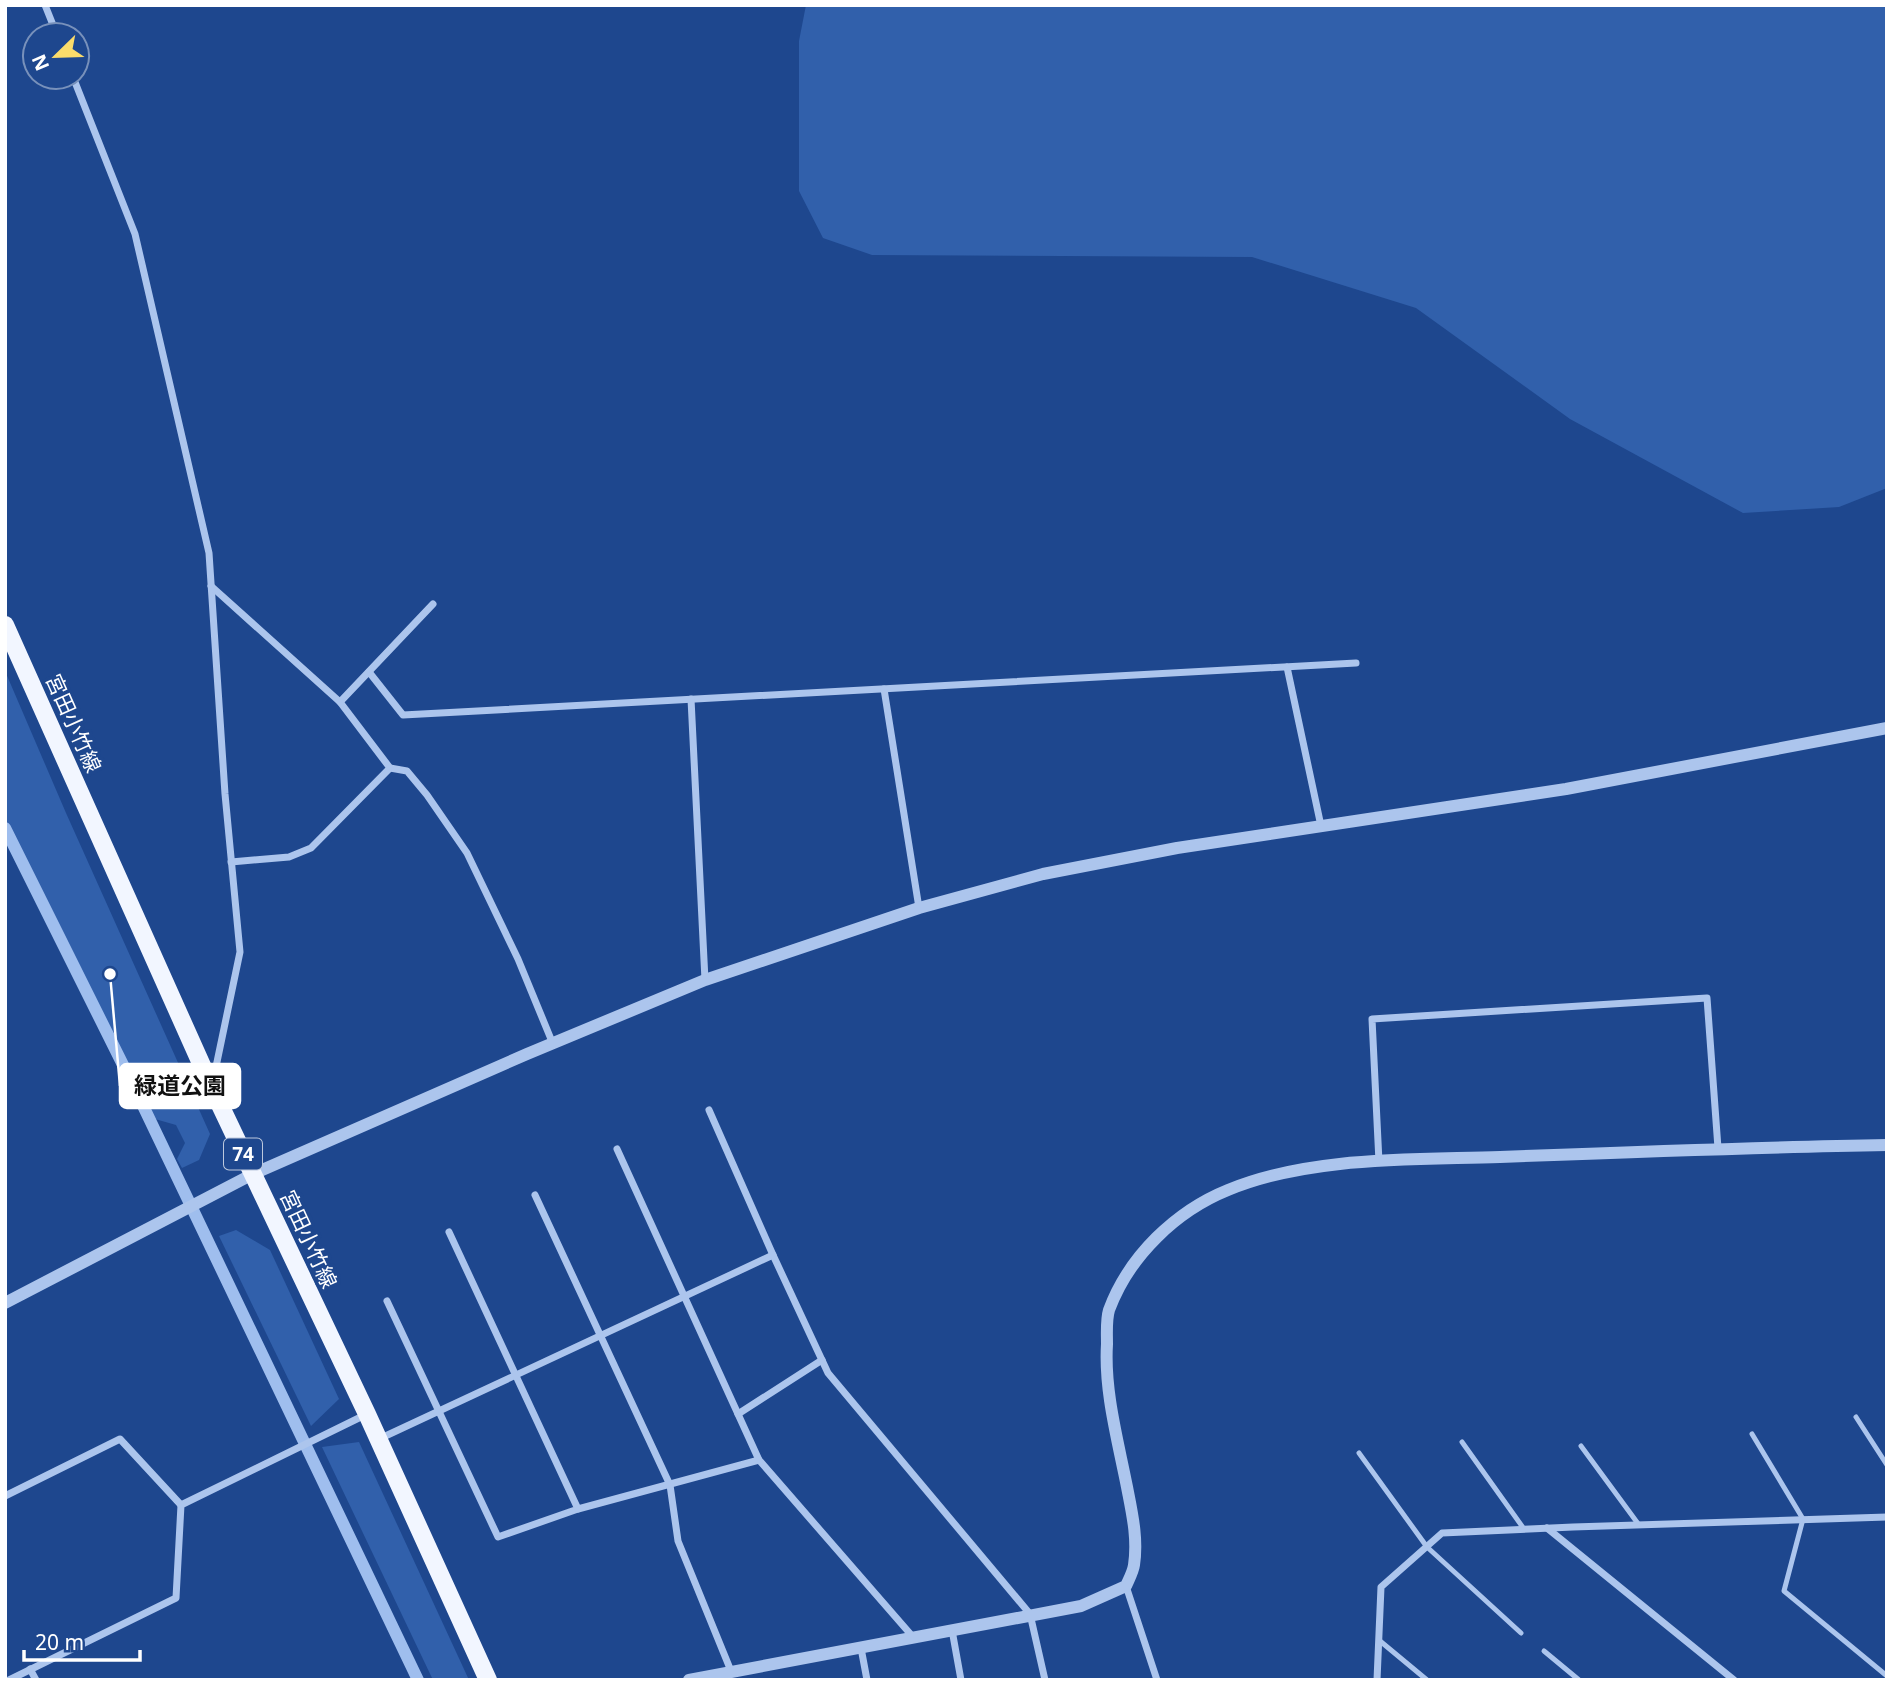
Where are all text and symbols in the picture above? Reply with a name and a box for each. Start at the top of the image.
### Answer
north arrow [21,21,91,91]
text: N [25,50,55,75]
street label: 宮田小竹線 [40,669,108,777]
callout: 緑道公園 [120,1064,240,1108]
text: 緑道公園 [134,1069,226,1101]
road number: 74 [224,1138,262,1170]
street label: 宮田小竹線 [274,1186,344,1292]
scale bar [24,1618,140,1662]
text: 20 m [35,1628,84,1656]

